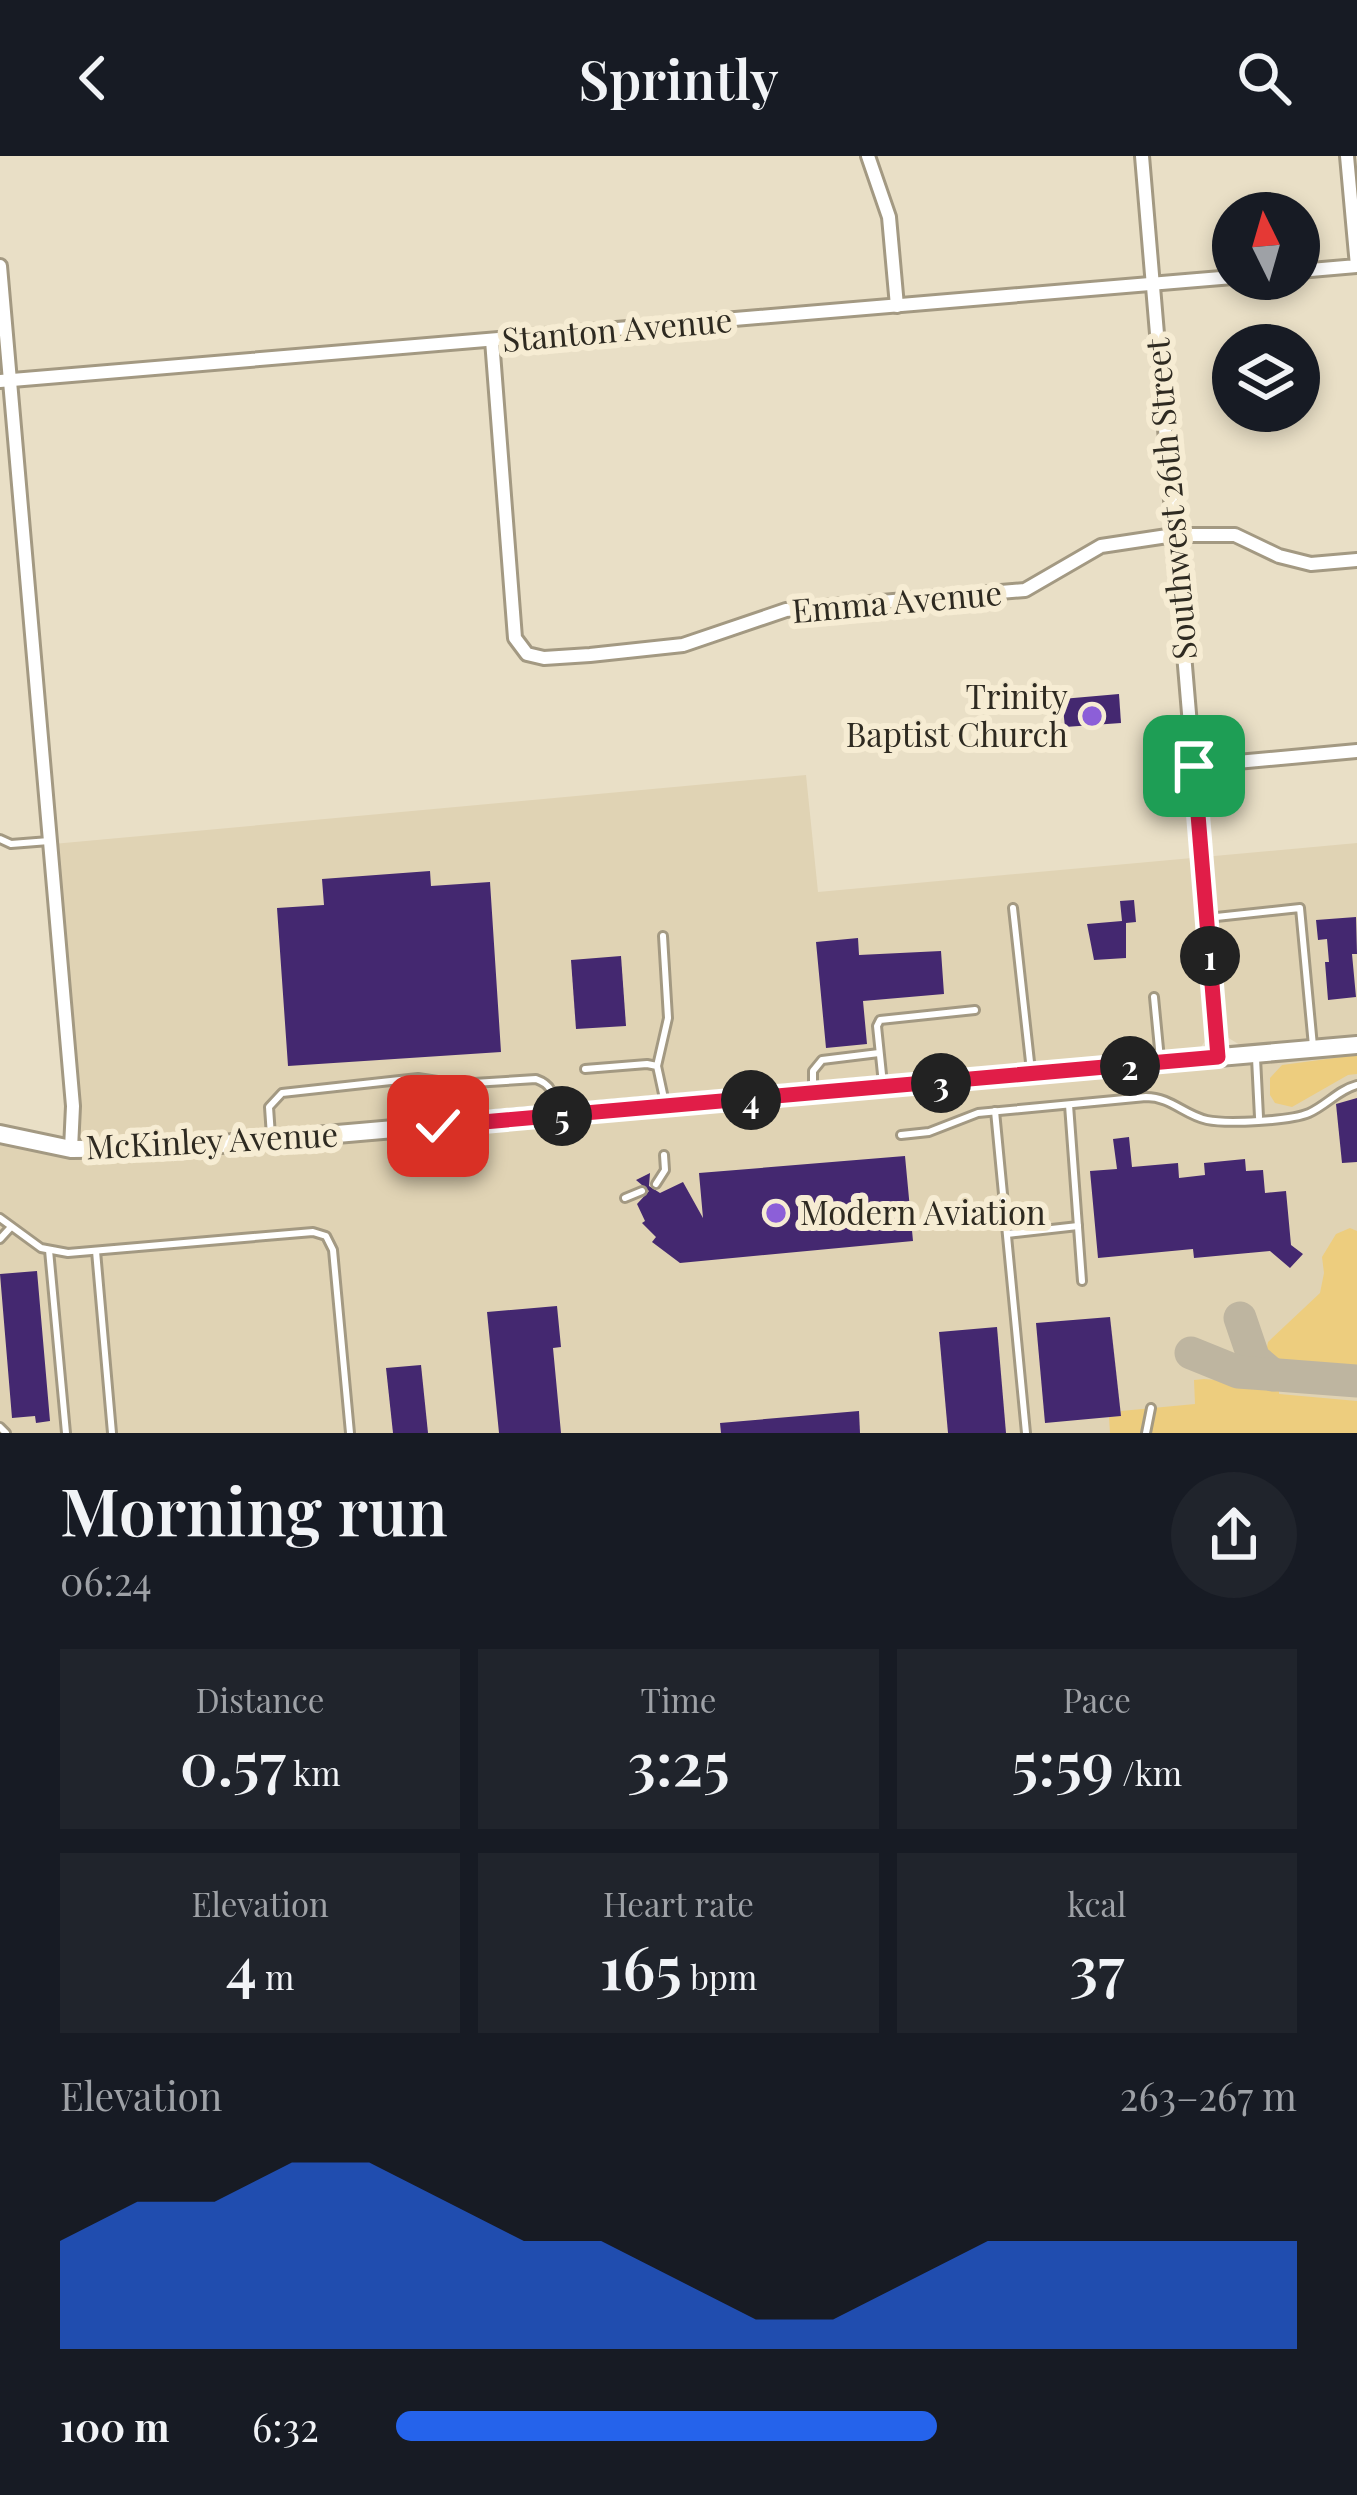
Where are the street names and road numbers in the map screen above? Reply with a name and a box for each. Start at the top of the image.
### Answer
street label: Stanton Avenue [500,296,734,360]
street label: Southwest 26th Street [1133,335,1205,662]
street label: Emma Avenue [790,569,1004,631]
street label: McKinley Avenue [85,1110,339,1168]

